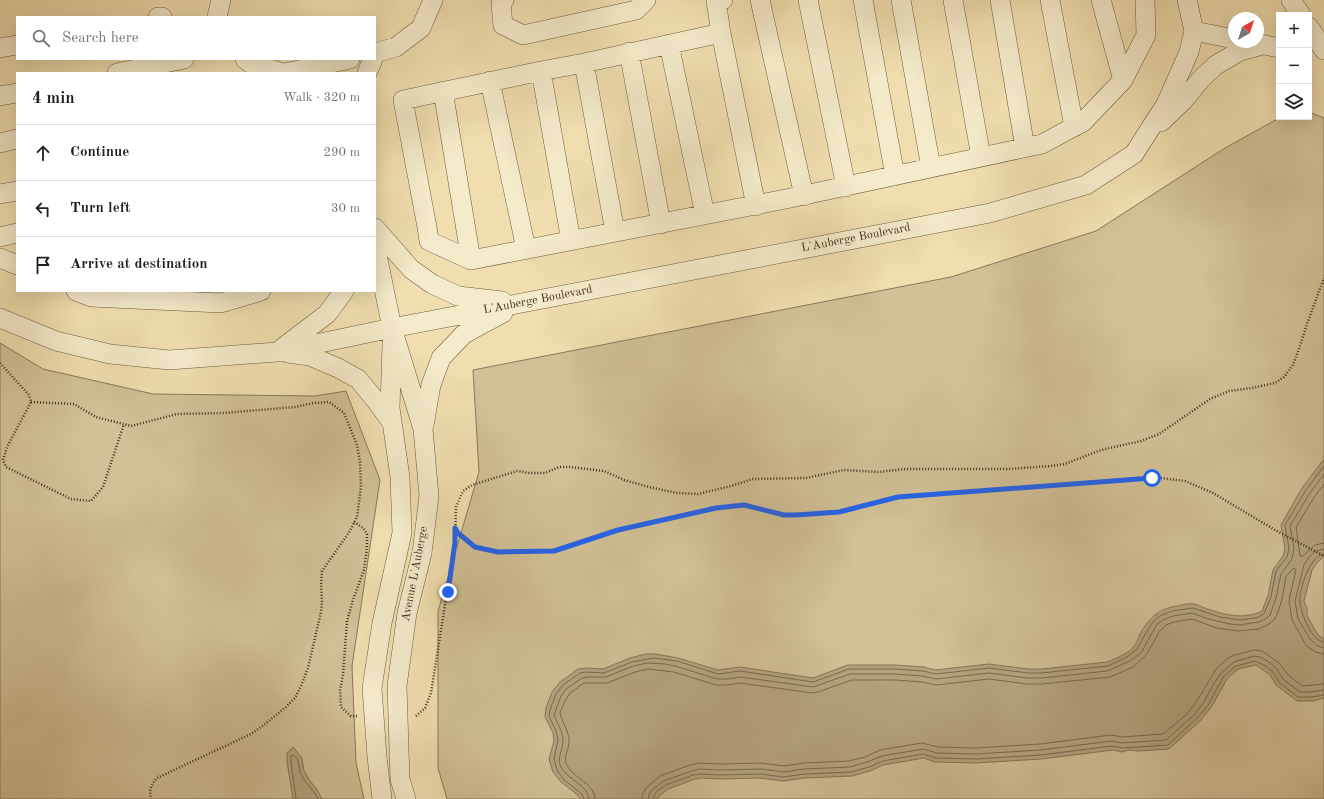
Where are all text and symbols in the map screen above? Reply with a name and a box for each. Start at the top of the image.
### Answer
north arrow [1228,12,1264,48]
map controls [1276,12,1312,120]
button: + [1276,12,1312,48]
search box [16,16,376,60]
icon: search [30,27,52,49]
text: Search here [62,31,139,46]
button: − [1276,48,1312,84]
button: layers [1276,84,1312,120]
text: 4 min [32,90,75,107]
text: Walk · 320 m [283,91,360,104]
icon: ahead [32,142,54,164]
text: Continue [70,145,129,160]
text: 290 m [323,146,360,159]
icon: left [32,198,54,220]
text: Turn left [70,201,130,216]
text: 30 m [331,202,360,215]
street label: L'Auberge Boulevard [800,222,912,254]
icon: arrive [32,254,54,276]
text: Arrive at destination [70,257,208,272]
street label: L'Auberge Boulevard [482,284,594,316]
route start [1143,469,1161,487]
street label: Avenue L'Auberge [400,525,430,623]
route end [439,583,457,601]

